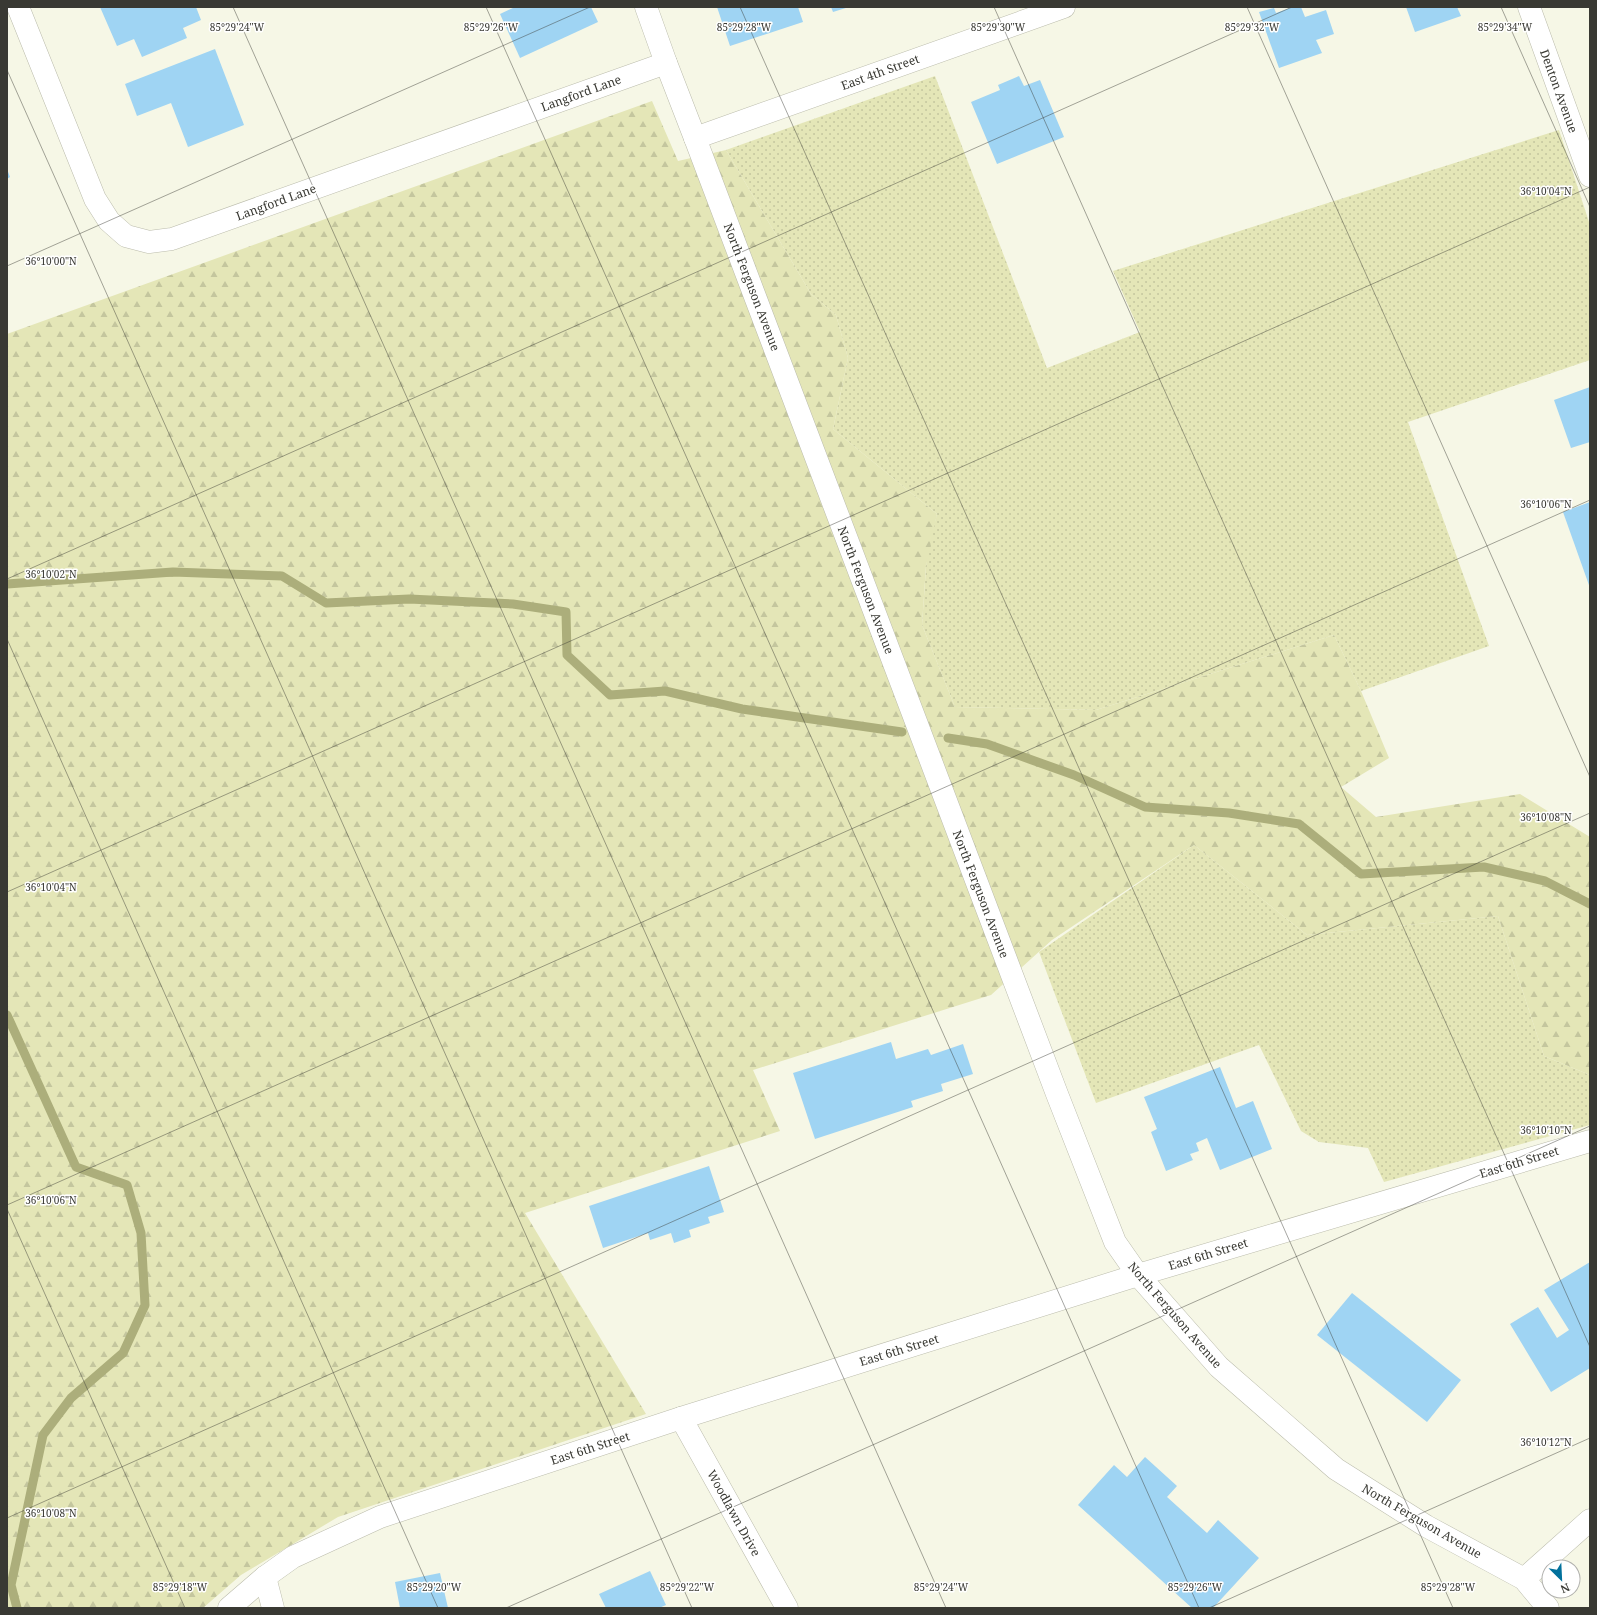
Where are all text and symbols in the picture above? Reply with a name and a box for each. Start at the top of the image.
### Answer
text: 85°29'24"W [210,20,265,34]
text: 85°29'26"W [464,20,519,34]
text: 85°29'28"W [717,20,772,34]
text: 85°29'30"W [971,20,1026,34]
text: 85°29'32"W [1225,20,1280,34]
text: 85°29'34"W [1478,20,1533,34]
street label: Denton Avenue [1536,47,1582,135]
street label: East 4th Street [838,50,922,94]
street label: Langford Lane [538,71,624,115]
street label: Langford Lane [233,180,319,224]
text: 36°10'04"N [1520,184,1572,198]
street label: North Ferguson Avenue [720,221,784,353]
text: 36°10'00"N [25,254,77,268]
text: 36°10'06"N [1520,497,1572,511]
street label: North Ferguson Avenue [834,524,898,656]
text: 36°10'02"N [25,567,77,581]
text: 36°10'08"N [1520,810,1572,824]
street label: North Ferguson Avenue [949,828,1013,960]
text: 36°10'04"N [25,880,77,894]
text: 36°10'10"N [1520,1123,1572,1137]
street label: East 6th Street [1477,1142,1561,1182]
text: 36°10'06"N [25,1193,77,1207]
street label: East 6th Street [1166,1234,1250,1274]
street label: North Ferguson Avenue [1124,1258,1226,1372]
street label: East 6th Street [857,1330,941,1370]
street label: East 6th Street [548,1427,632,1469]
text: 36°10'12"N [1520,1435,1572,1449]
street label: Woodlawn Drive [703,1467,765,1559]
street label: North Ferguson Avenue [1359,1480,1485,1562]
text: 36°10'08"N [25,1506,77,1520]
north arrow [1541,1559,1581,1599]
text: 85°29'18"W [153,1580,208,1594]
text: 85°29'20"W [407,1580,462,1594]
text: 85°29'22"W [660,1580,715,1594]
text: 85°29'24"W [914,1580,969,1594]
text: 85°29'26"W [1168,1580,1223,1594]
text: 85°29'28"W [1421,1580,1476,1594]
text: N [1558,1580,1572,1597]

